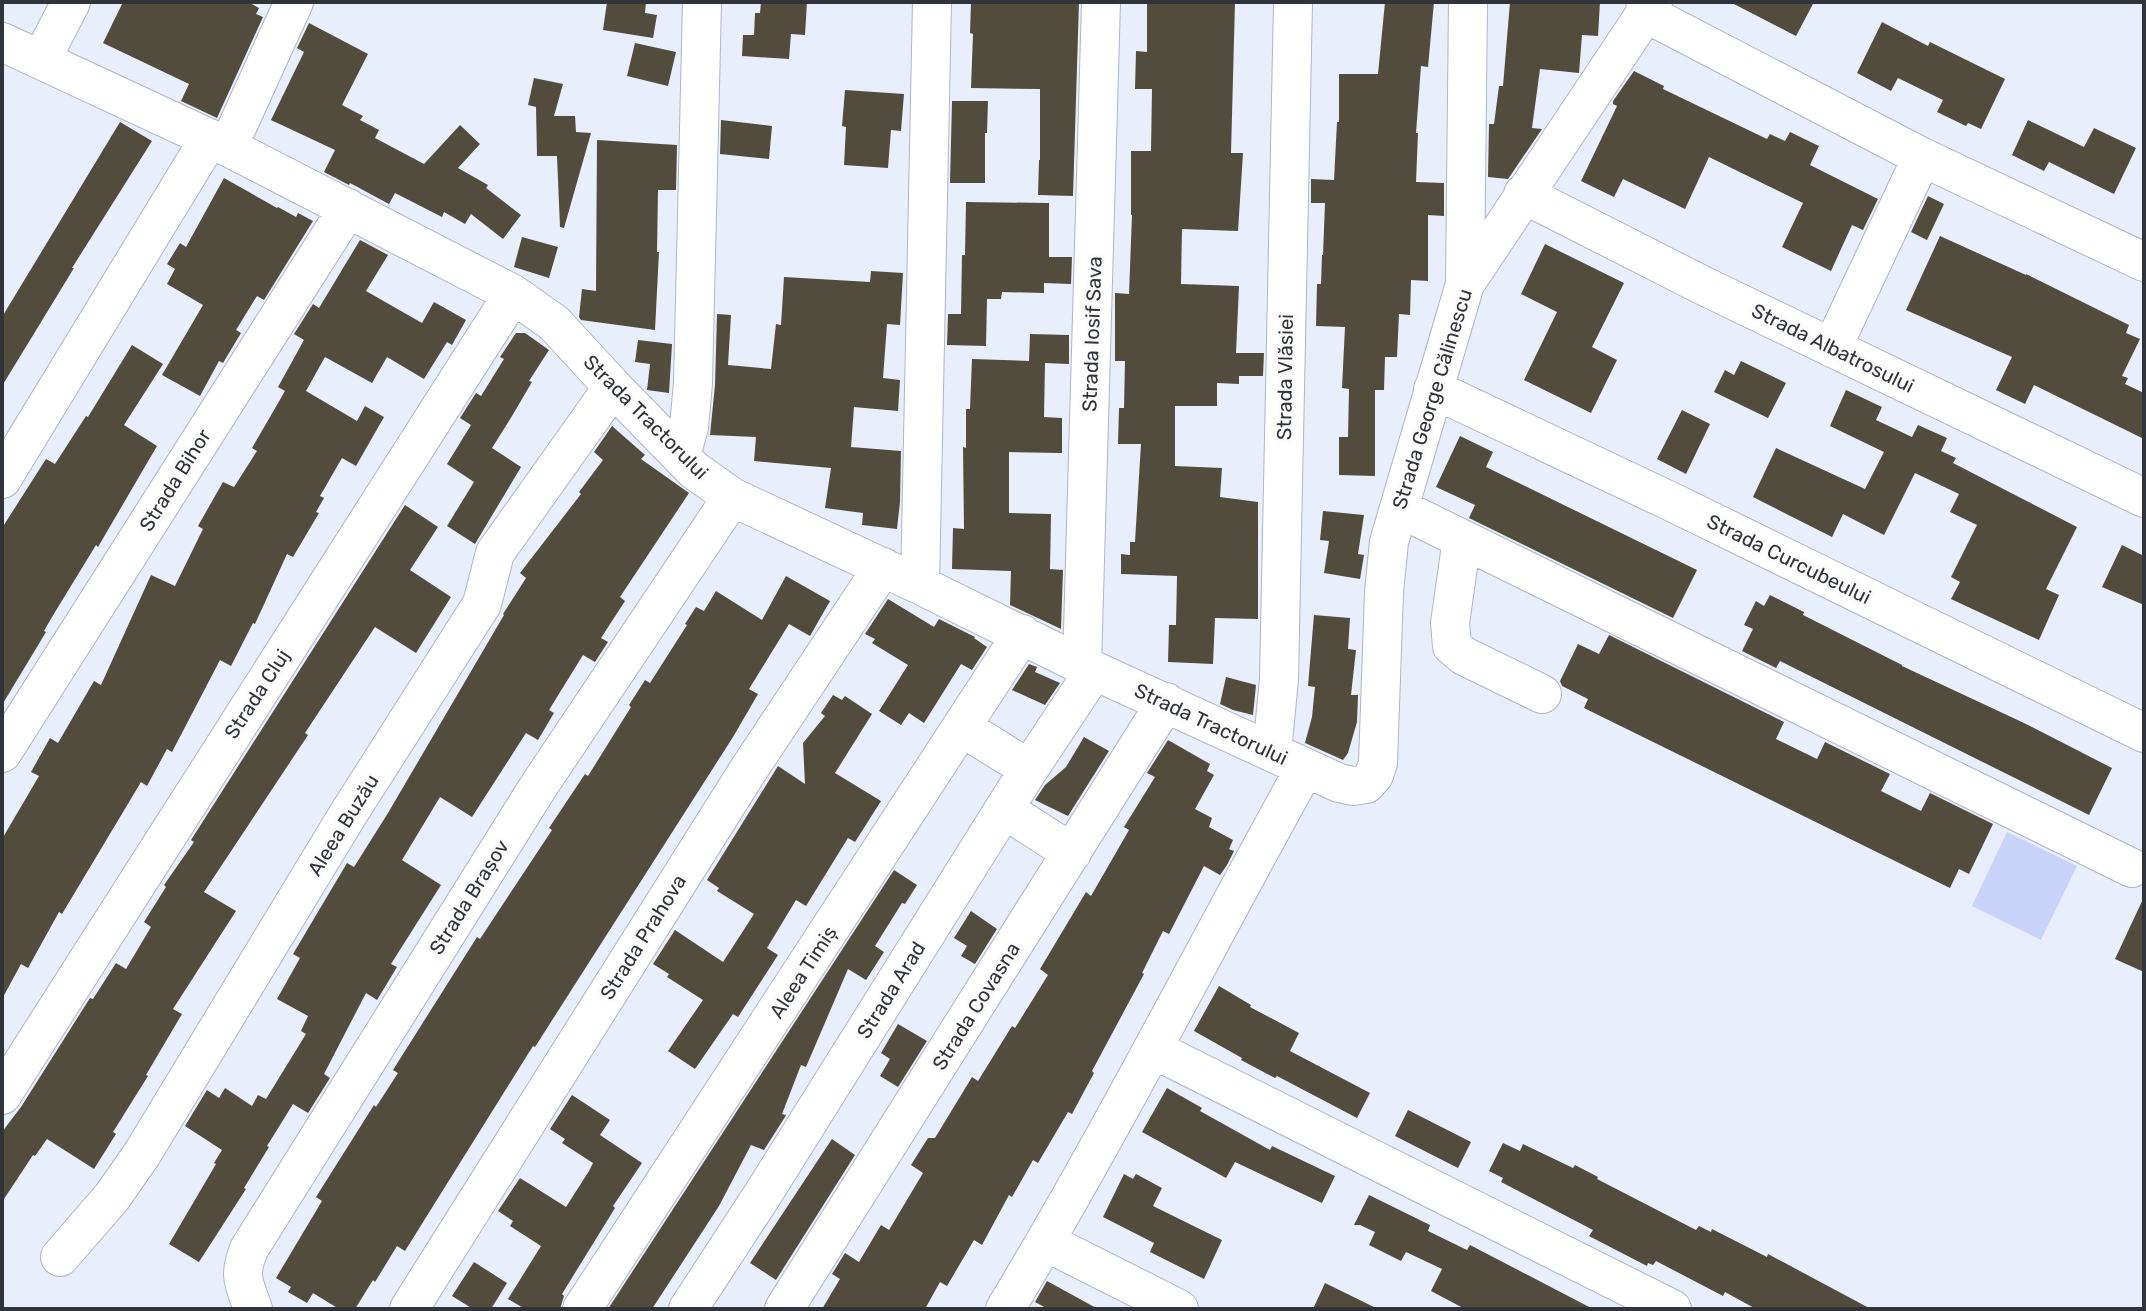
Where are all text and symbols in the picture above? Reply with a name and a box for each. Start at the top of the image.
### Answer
street label: Strada Iosif Sava [1077,256,1107,412]
street label: Strada George Călinescu [1387,286,1477,512]
street label: Strada Albatrosului [1748,298,1918,398]
street label: Strada Vlăsiei [1272,314,1298,440]
street label: Strada Tractorului [579,350,713,484]
street label: Strada Bihor [134,424,216,536]
street label: Strada Curcubeului [1703,509,1875,609]
street label: Strada Cluj [219,645,295,743]
street label: Strada Tractorului [1131,678,1291,770]
street label: Aleea Buzău [302,770,384,880]
street label: Strada Brașov [424,835,514,959]
street label: Strada Prahova [595,870,691,1004]
street label: Aleea Timiș [764,921,842,1023]
street label: Strada Arad [852,937,930,1043]
street label: Strada Covasna [927,938,1025,1074]

